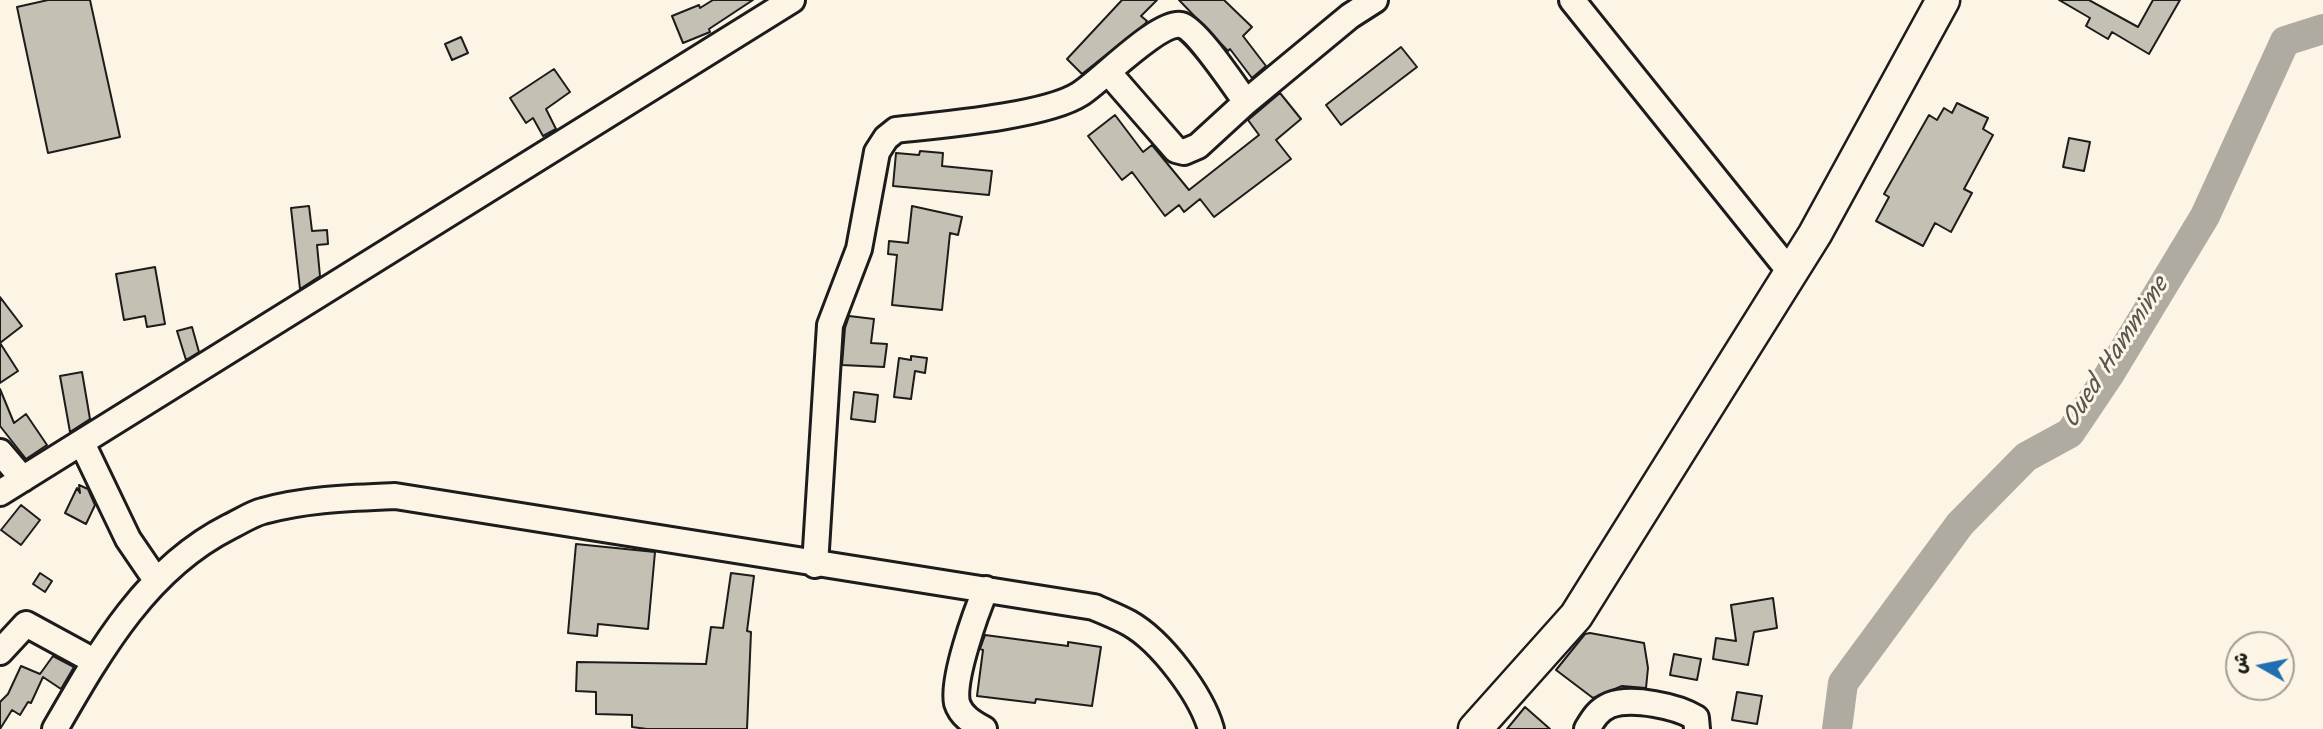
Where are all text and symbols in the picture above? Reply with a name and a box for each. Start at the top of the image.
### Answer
water label: Oued Hammime [2058,273,2178,435]
north arrow [2225,631,2295,701]
text: ش [2225,650,2258,676]

